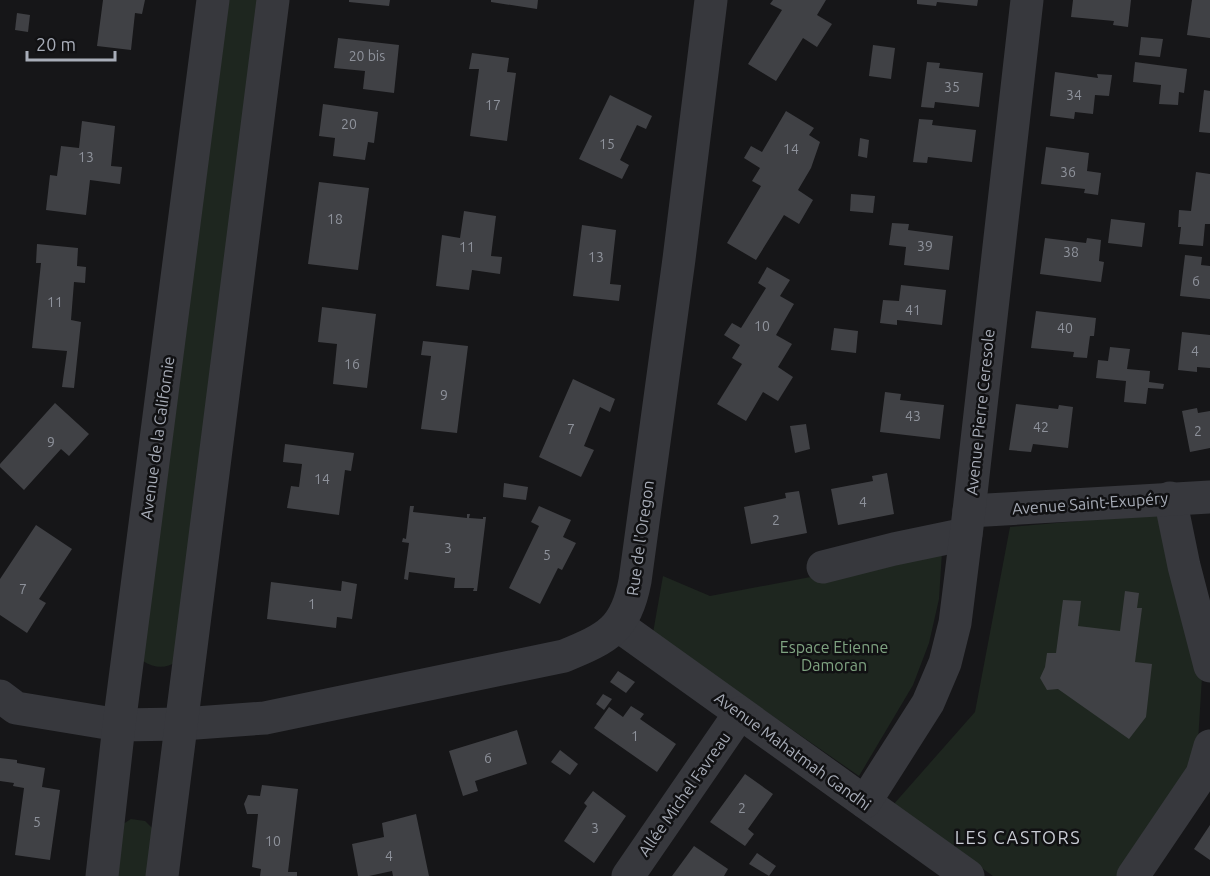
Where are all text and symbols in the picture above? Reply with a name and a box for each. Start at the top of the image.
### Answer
scale bar [27,24,116,62]
text: 20 m [36,34,76,54]
house number: 20 bis [349,48,385,64]
house number: 35 [944,79,960,95]
house number: 34 [1066,87,1082,103]
house number: 17 [485,97,501,113]
house number: 20 [341,116,357,132]
house number: 15 [599,136,615,152]
house number: 14 [783,141,799,157]
house number: 13 [78,149,94,165]
house number: 36 [1060,164,1076,180]
house number: 18 [327,211,343,227]
house number: 39 [917,238,933,254]
house number: 11 [459,239,475,255]
house number: 38 [1063,244,1079,260]
house number: 13 [588,249,604,265]
house number: 6 [1192,273,1200,289]
house number: 11 [47,294,63,310]
house number: 41 [905,302,921,318]
house number: 10 [754,318,770,334]
house number: 40 [1057,320,1073,336]
street label: Avenue Pierre Ceresole [962,328,998,496]
house number: 4 [1191,343,1199,359]
street label: Avenue de la Californie [137,355,177,521]
house number: 16 [344,356,360,372]
house number: 9 [440,387,448,403]
house number: 43 [905,408,921,424]
house number: 42 [1033,419,1049,435]
house number: 7 [567,421,575,437]
house number: 2 [1194,423,1202,439]
house number: 9 [47,434,55,450]
house number: 14 [314,471,330,487]
street label: Rue de l'Oregon [623,479,657,597]
street label: Avenue Saint-Exupéry [1011,489,1169,517]
house number: 4 [859,494,867,510]
house number: 2 [772,512,780,528]
house number: 3 [444,540,452,556]
house number: 5 [543,547,551,563]
house number: 7 [19,581,27,597]
house number: 1 [308,596,316,612]
park label: Espace Etienne Damoran [780,638,888,674]
street label: Avenue Mahatmah Gandhi [711,688,875,814]
house number: 1 [631,728,639,744]
street label: Allée Michel Favreau [634,729,734,859]
house number: 6 [484,750,492,766]
house number: 2 [738,800,746,816]
house number: 5 [33,814,41,830]
house number: 3 [591,820,599,836]
district label: LES CASTORS [955,827,1081,847]
house number: 10 [265,833,281,849]
house number: 4 [385,848,393,864]

